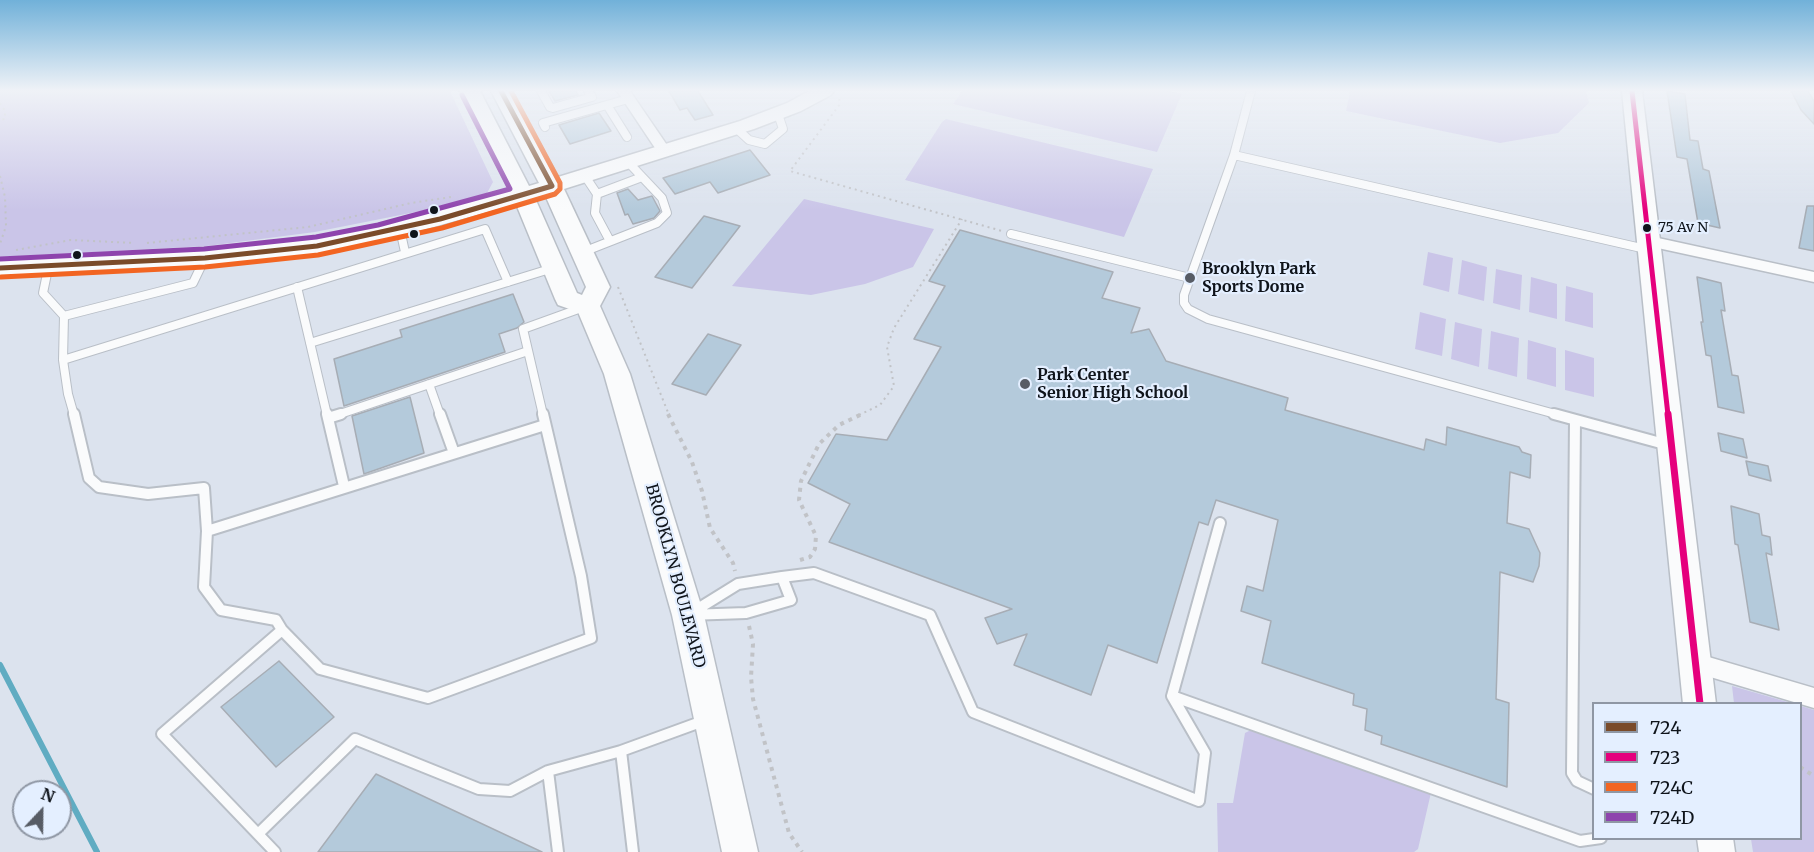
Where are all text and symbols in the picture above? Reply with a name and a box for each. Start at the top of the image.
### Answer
unlabelled marker [428,204,440,216]
place label: 75 Av N [1658,220,1708,236]
marker: 75 Av N [1641,222,1653,234]
unlabelled marker [408,228,420,240]
unlabelled marker [71,249,83,261]
place label: Brooklyn Park Sports Dome [1202,259,1316,297]
marker: Brooklyn Park Sports Dome [1183,271,1197,285]
place label: Park Center Senior High School [1037,365,1188,403]
marker: Park Center Senior High School [1018,377,1032,391]
street label: BROOKLYN BOULEVARD [641,482,709,670]
legend [1592,702,1802,840]
text: 724 [1650,716,1681,739]
text: 723 [1650,746,1680,769]
text: 724C [1650,776,1693,799]
north arrow [12,780,72,840]
text: N [38,784,58,807]
text: 724D [1650,806,1694,829]

